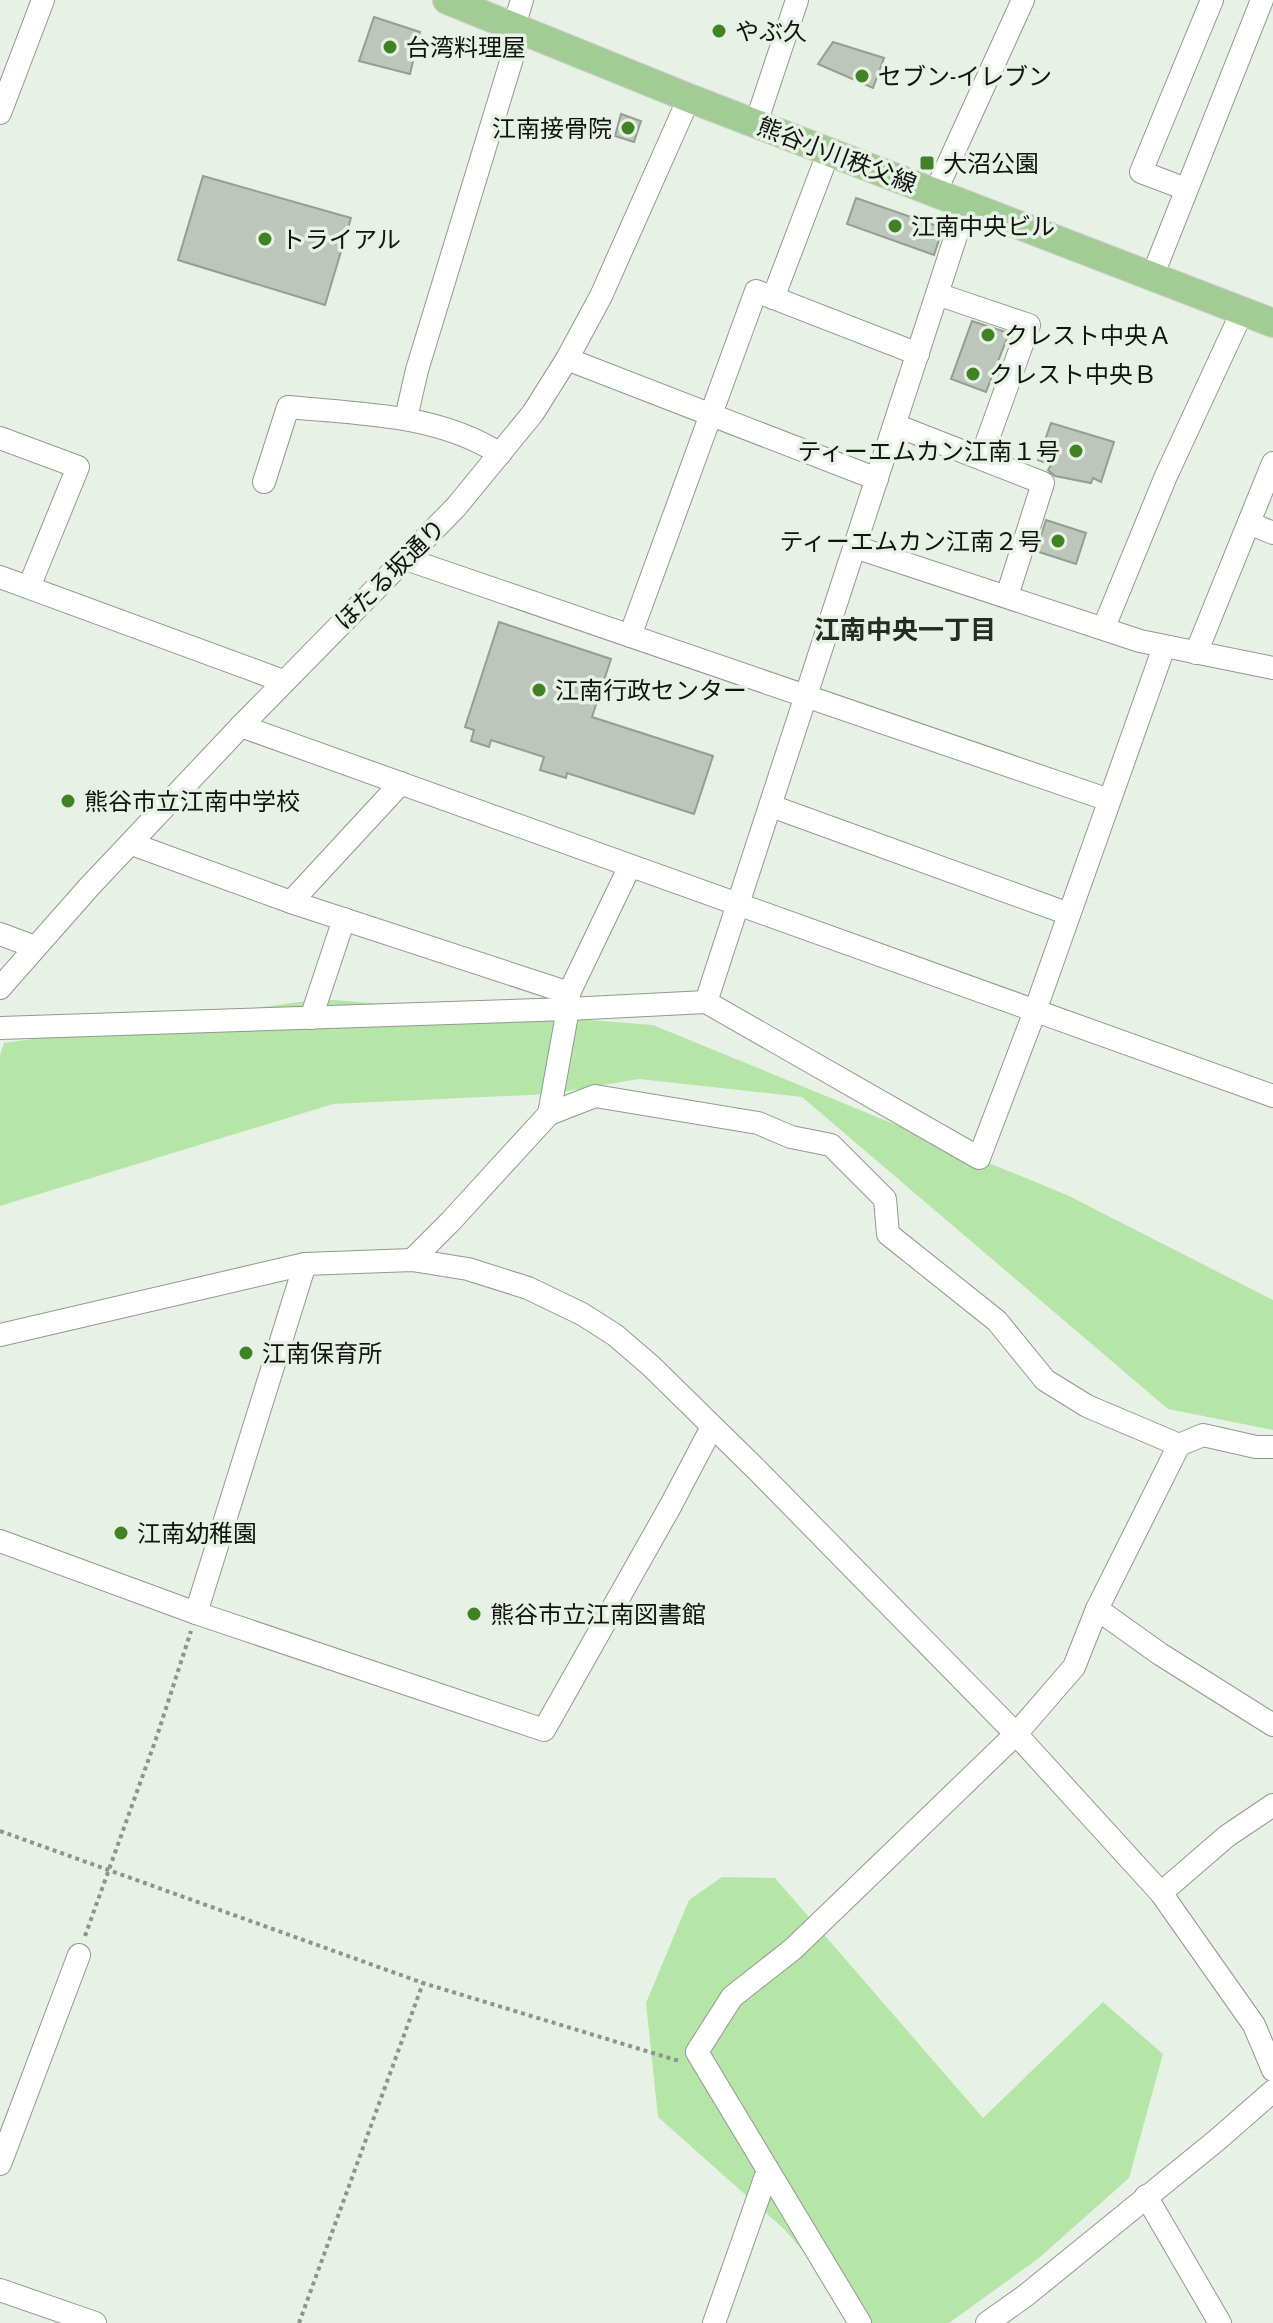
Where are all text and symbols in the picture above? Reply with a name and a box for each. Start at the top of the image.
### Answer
place label: やぶ久 [735,18,807,45]
marker: やぶ久 [710,22,728,40]
place label: 台湾料理屋 [406,34,526,61]
marker: 台湾料理屋 [381,38,399,56]
place label: セブン-イレブン [878,63,1052,90]
marker: セブン-イレブン [853,67,871,85]
street label: 熊谷小川秩父線 [754,112,920,198]
place label: 江南接骨院 [492,115,612,142]
marker: 江南接骨院 [619,119,637,137]
place label: 大沼公園 [943,150,1039,177]
marker: 大沼公園 [918,154,936,172]
place label: 江南中央ビル [911,213,1055,240]
marker: 江南中央ビル [886,217,904,235]
place label: トライアル [281,226,401,253]
marker: トライアル [256,230,274,248]
place label: クレスト中央Ａ [1004,322,1172,349]
marker: クレスト中央Ａ [979,326,997,344]
place label: クレスト中央Ｂ [989,361,1157,388]
marker: クレスト中央Ｂ [964,365,982,383]
place label: ティーエムカン江南１号 [797,438,1060,465]
marker: ティーエムカン江南１号 [1067,442,1085,460]
street label: ほたる坂通り [330,514,450,634]
place label: ティーエムカン江南２号 [779,528,1042,555]
marker: ティーエムカン江南２号 [1049,532,1067,550]
district label: 江南中央一丁目 [814,615,996,645]
place label: 江南行政センター [555,677,747,704]
marker: 江南行政センター [530,681,548,699]
place label: 熊谷市立江南中学校 [84,788,300,815]
marker: 熊谷市立江南中学校 [59,792,77,810]
place label: 江南保育所 [262,1340,382,1367]
marker: 江南保育所 [237,1344,255,1362]
place label: 江南幼稚園 [137,1520,257,1547]
marker: 江南幼稚園 [112,1524,130,1542]
place label: 熊谷市立江南図書館 [490,1601,706,1628]
marker: 熊谷市立江南図書館 [465,1605,483,1623]

